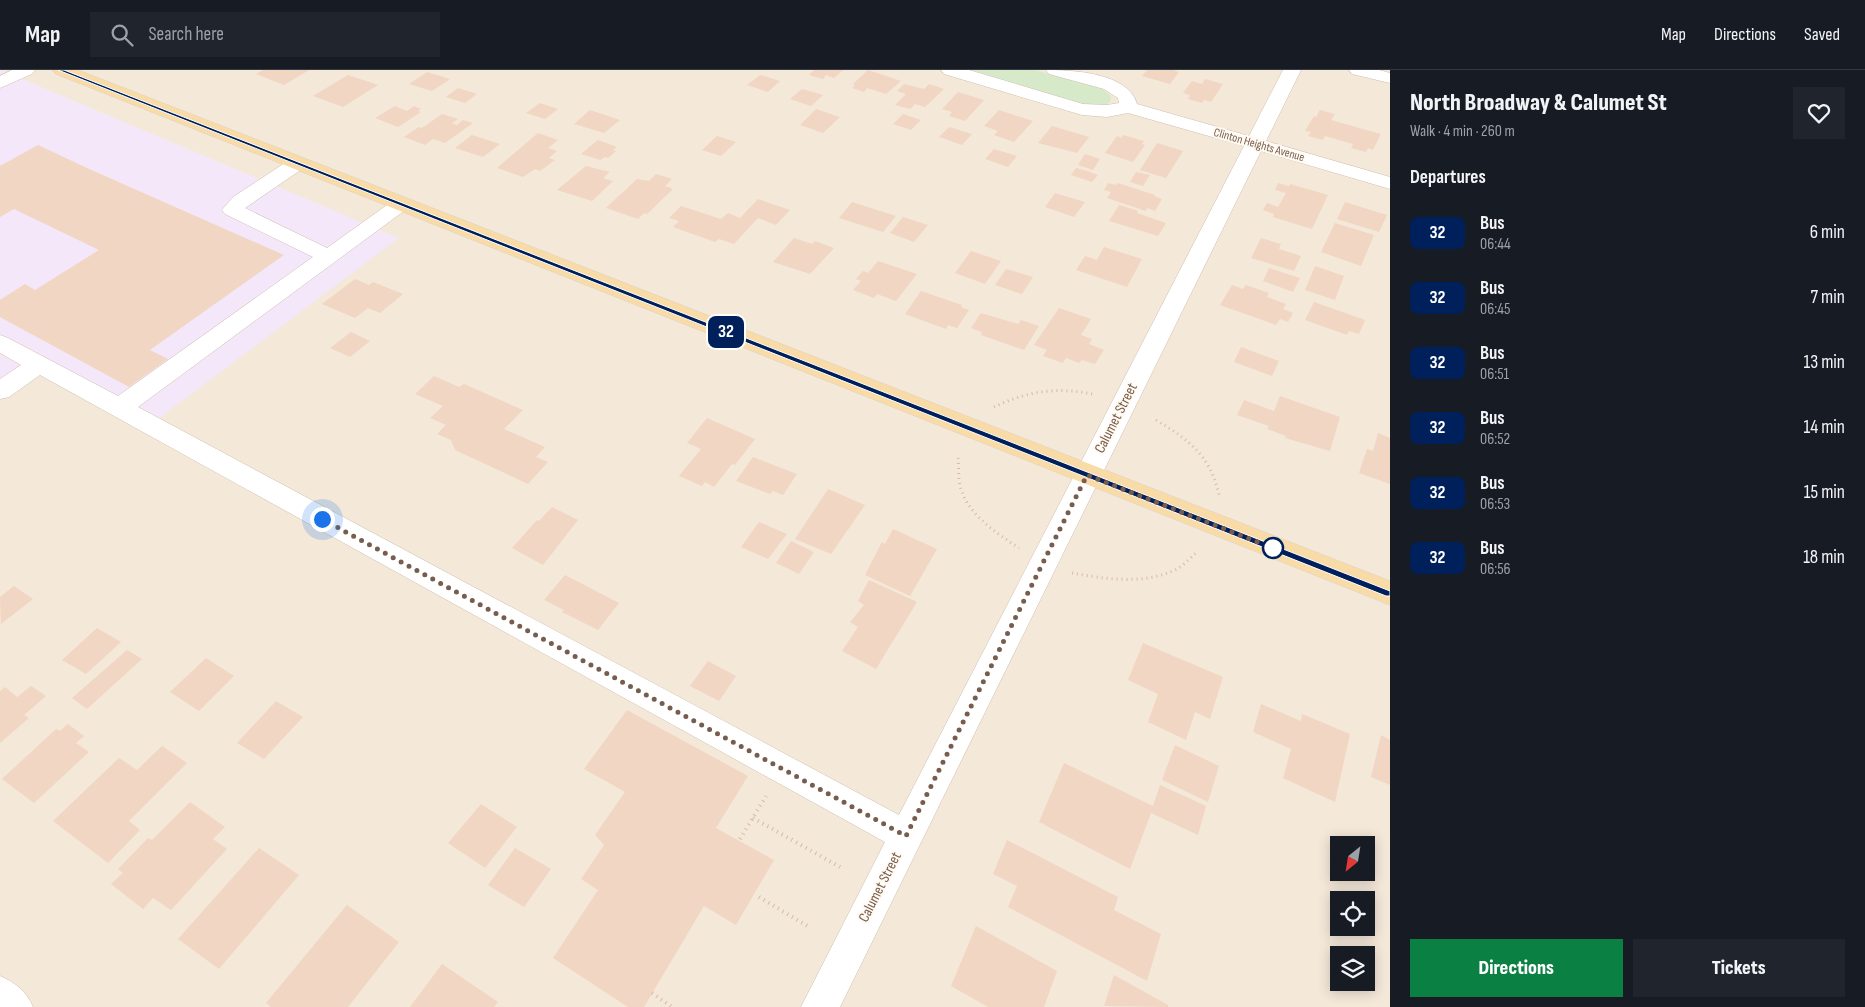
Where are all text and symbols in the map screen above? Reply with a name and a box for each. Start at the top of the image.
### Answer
search box [90,12,440,57]
text: Map [25,20,60,49]
icon: search [108,21,136,49]
text: Search here [148,23,224,46]
text: Map [1661,24,1686,45]
text: Directions [1714,24,1776,45]
text: Saved [1804,24,1840,45]
button: heart [1793,87,1845,139]
text: North Broadway & Calumet St [1410,88,1667,117]
text: Walk · 4 min · 260 m [1410,122,1515,141]
street label: Clinton Heights Avenue [1212,125,1306,165]
text: Departures [1410,166,1486,189]
text: Bus [1480,212,1505,235]
text: 6 min [1810,221,1845,244]
text: 32 [1430,222,1445,243]
text: 06:44 [1480,235,1511,254]
text: Bus [1480,277,1505,300]
text: 7 min [1811,286,1845,309]
text: 32 [1430,287,1445,308]
text: 06:45 [1480,300,1510,319]
line badge: 32 [704,316,748,348]
text: 32 [718,321,734,342]
text: Bus [1480,342,1505,365]
text: 13 min [1804,351,1845,374]
text: 32 [1430,352,1445,373]
text: 06:51 [1480,365,1509,384]
street label: Calumet Street [1090,379,1142,456]
text: Bus [1480,407,1505,430]
text: 14 min [1804,416,1845,439]
text: 32 [1430,417,1445,438]
text: 06:52 [1480,430,1510,449]
text: Bus [1480,472,1505,495]
text: 15 min [1804,481,1845,504]
text: 32 [1430,482,1445,503]
text: 06:53 [1480,495,1510,514]
your location [310,507,335,532]
unlabelled marker [1262,537,1284,559]
text: Bus [1480,537,1505,560]
text: 18 min [1803,546,1845,569]
text: 32 [1430,547,1445,568]
text: 06:56 [1480,560,1511,579]
north arrow [1330,836,1375,881]
map controls [1330,836,1375,991]
street label: Calumet Street [854,848,906,925]
button: locate [1330,891,1375,936]
button: Directions [1410,939,1623,997]
button: Tickets [1633,939,1845,997]
button: layers [1330,946,1375,991]

